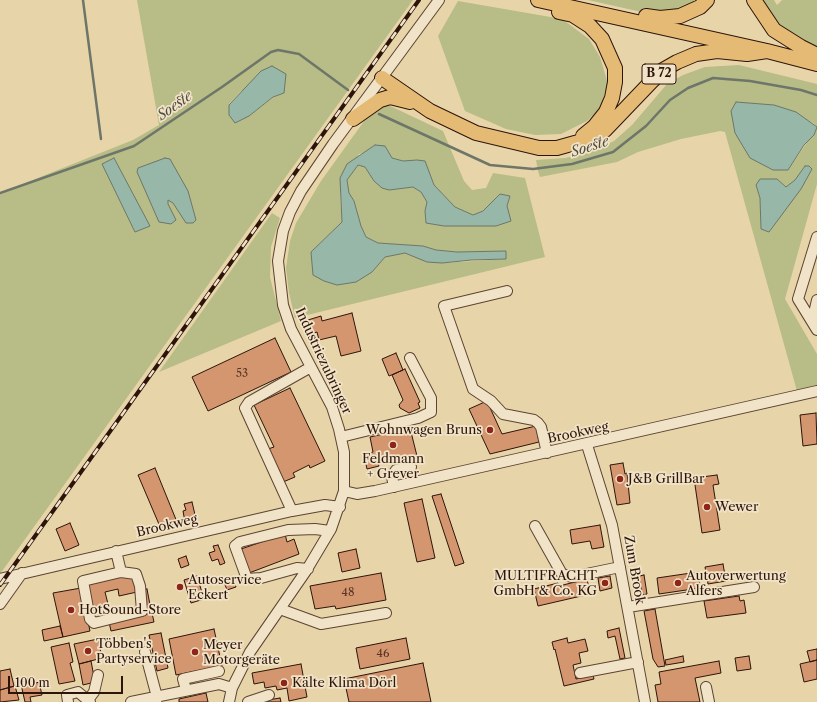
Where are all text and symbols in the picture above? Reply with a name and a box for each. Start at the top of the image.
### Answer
road number: B 72 [642,64,676,84]
water label: Soeste [154,88,196,124]
water label: Soeste [569,133,611,161]
street label: Industriezubringer [292,305,354,417]
house number: 53 [236,367,248,381]
street label: Brookweg [546,419,610,447]
place label: Wohnwagen Bruns [366,422,482,438]
marker: Wohnwagen Bruns [485,425,495,435]
marker: Feldmann + Grever [388,440,398,450]
place label: Feldmann + Grever [362,451,424,482]
place label: J&B GrillBar [628,471,705,487]
marker: J&B GrillBar [615,474,625,484]
place label: Wewer [715,499,758,515]
marker: Wewer [702,502,712,512]
street label: Brookweg [135,511,199,541]
street label: Zum Brook [620,534,648,606]
place label: MULTIFRACHT GmbH & Co. KG [494,568,597,599]
place label: Autoverwertung Alfers [686,568,786,599]
place label: Autoservice Eckert [188,572,262,603]
marker: MULTIFRACHT GmbH & Co. KG [600,578,610,588]
marker: Autoverwertung Alfers [673,578,683,588]
marker: Autoservice Eckert [175,582,185,592]
house number: 48 [342,586,354,600]
place label: HotSound-Store [79,602,181,618]
marker: HotSound-Store [66,605,76,615]
place label: Többen's Partyservice [96,636,172,667]
place label: Meyer Motorgeräte [203,637,280,668]
marker: Többen's Partyservice [83,646,93,656]
marker: Meyer Motorgeräte [190,647,200,657]
house number: 46 [377,647,389,661]
scale bar [10,668,125,694]
text: 100 m [15,675,50,690]
place label: Kälte Klima Dörl [292,675,396,691]
marker: Kälte Klima Dörl [279,678,289,688]

